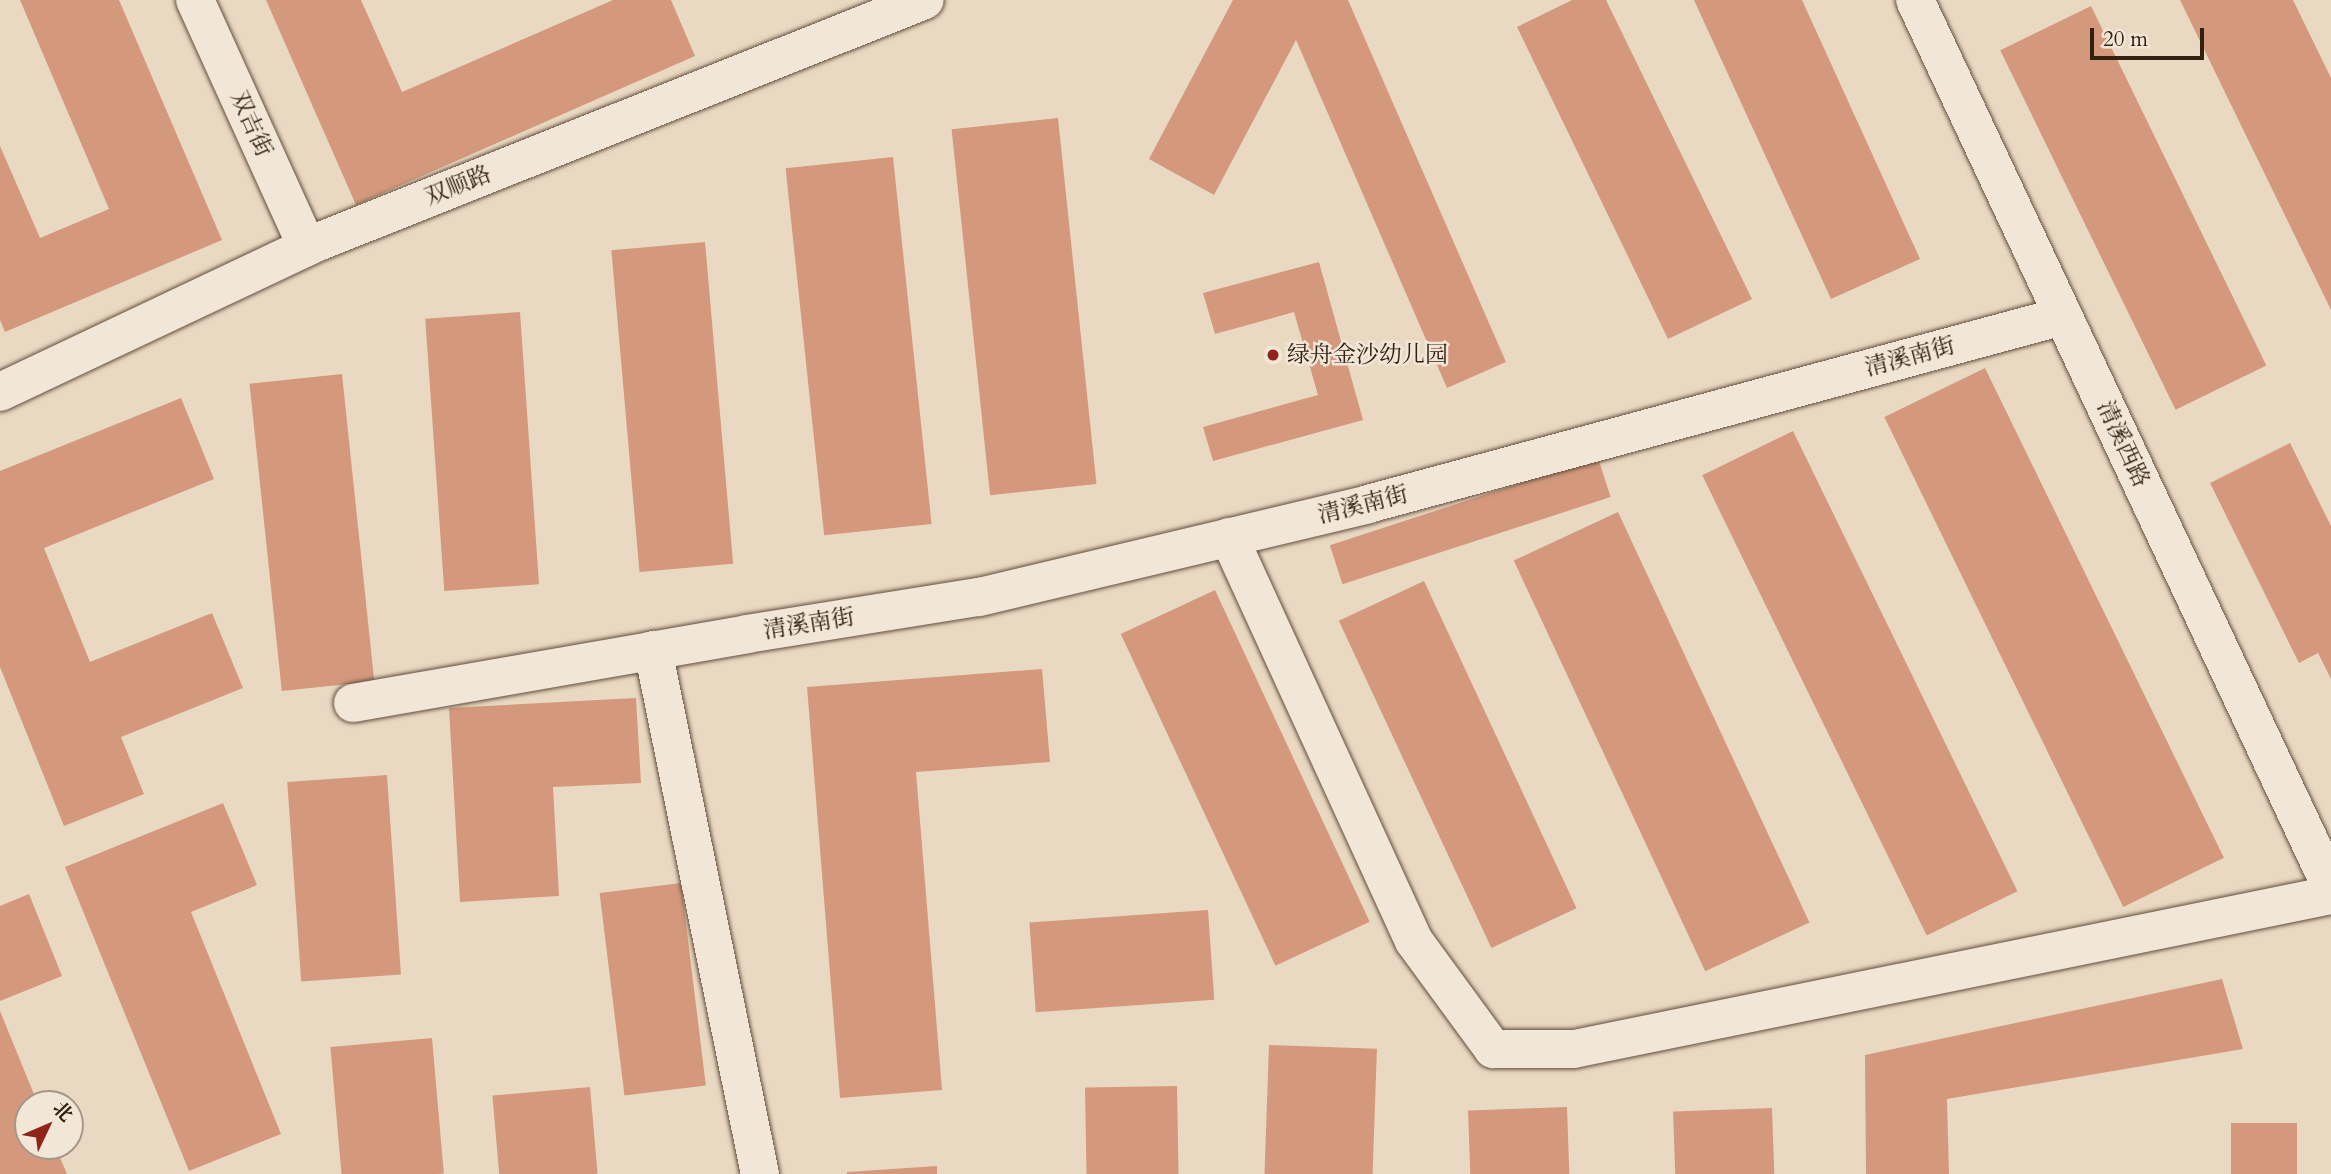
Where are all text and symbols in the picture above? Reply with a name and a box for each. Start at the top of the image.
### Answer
scale bar [2093,14,2207,58]
text: 20 m [2103,25,2148,54]
street label: 双吉街 [224,87,278,161]
street label: 双顺路 [421,160,495,212]
street label: 清溪南街 [1862,332,1958,382]
place label: 绿舟金沙幼儿园 [1287,341,1448,369]
marker: 绿舟金沙幼儿园 [1265,347,1281,363]
street label: 清溪西路 [2091,396,2155,492]
street label: 清溪南街 [1315,480,1411,530]
street label: 清溪南街 [761,603,857,645]
north arrow [14,1090,84,1160]
text: 北 [47,1096,79,1128]

